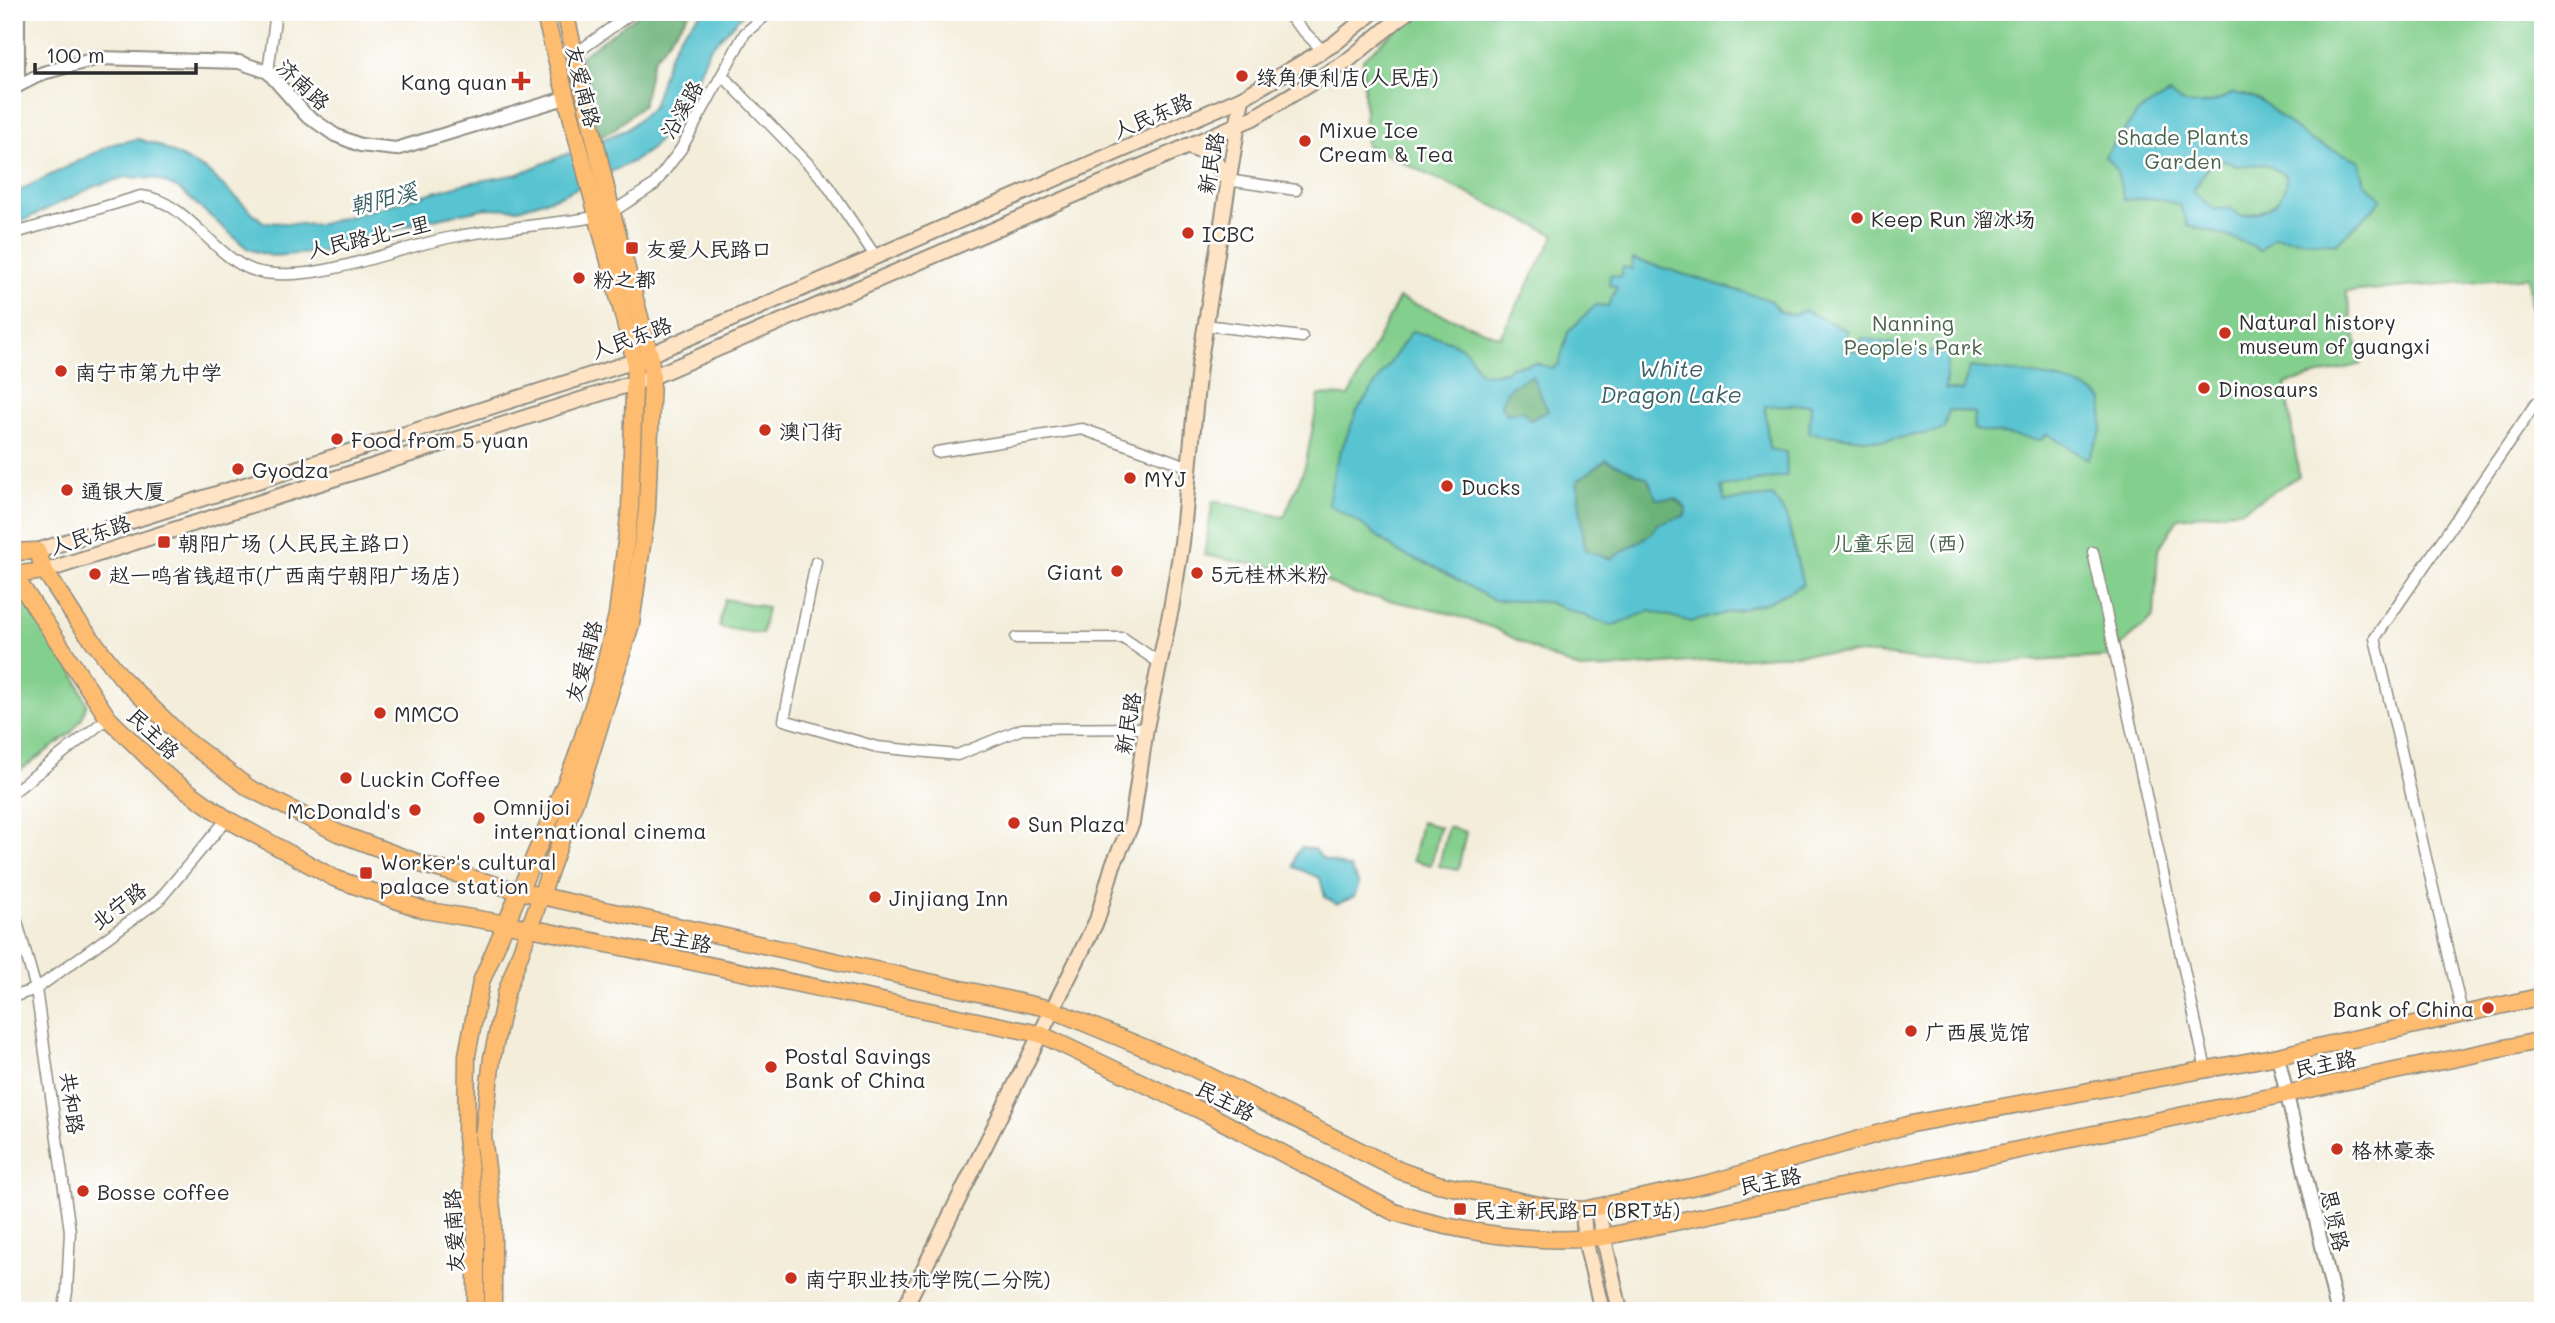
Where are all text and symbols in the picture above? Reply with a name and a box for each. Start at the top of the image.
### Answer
scale bar [35,32,196,76]
text: 100 m [46,41,105,68]
street label: 友爱南路 [561,42,607,130]
street label: 济南路 [272,53,336,115]
place label: 绿角便利店(人民店) [1256,63,1438,90]
place label: Kang quan [401,68,507,95]
marker: 绿角便利店(人民店) [1234,68,1250,84]
marker: Kang quan [513,73,529,89]
street label: 沿溪路 [654,75,708,143]
street label: 人民东路 [1108,86,1196,144]
place label: Mixue Ice Cream & Tea [1319,116,1454,167]
park label: Shade Plants Garden [2117,123,2249,174]
street label: 新民路 [1191,130,1229,196]
marker: Mixue Ice Cream & Tea [1297,133,1313,149]
water label: 朝阳溪 [346,175,422,221]
place label: Keep Run 溜冰场 [1871,205,2036,232]
street label: 人民路北二里 [305,209,433,263]
marker: Keep Run 溜冰场 [1849,210,1865,226]
place label: ICBC [1202,220,1254,247]
marker: ICBC [1180,225,1196,241]
place label: 友爱人民路口 [646,235,772,262]
marker: 友爱人民路口 [624,240,640,256]
place label: 粉之都 [593,265,656,292]
marker: 粉之都 [571,270,587,286]
place label: Natural history museum of guangxi [2239,308,2430,359]
park label: Nanning People's Park [1844,309,1982,360]
street label: 人民东路 [587,310,675,364]
marker: Natural history museum of guangxi [2217,325,2233,341]
water label: White Dragon Lake [1600,353,1742,409]
place label: 南宁市第九中学 [75,358,222,385]
marker: 南宁市第九中学 [53,363,69,379]
place label: Dinosaurs [2218,375,2318,402]
marker: Dinosaurs [2196,380,2212,396]
place label: 澳门街 [779,417,842,444]
marker: 澳门街 [757,422,773,438]
place label: Food from 5 yuan [351,426,528,453]
marker: Food from 5 yuan [329,431,345,447]
place label: Gyodza [252,456,329,483]
marker: Gyodza [230,461,246,477]
place label: MYJ [1144,465,1186,492]
marker: MYJ [1122,470,1138,486]
place label: Ducks [1461,473,1521,500]
place label: 通银大厦 [81,477,165,504]
marker: Ducks [1439,478,1455,494]
marker: 通银大厦 [59,482,75,498]
street label: 人民东路 [46,508,134,560]
place label: 朝阳广场 (人民民主路口) [178,529,409,556]
park label: 儿童乐园（西） [1832,529,1979,556]
marker: 朝阳广场 (人民民主路口) [156,534,172,550]
place label: Giant [1047,558,1103,585]
place label: 5元桂林米粉 [1211,560,1328,587]
place label: 赵一鸣省钱超市(广西南宁朝阳广场店) [109,561,459,588]
marker: Giant [1109,563,1125,579]
marker: 5元桂林米粉 [1189,565,1205,581]
marker: 赵一鸣省钱超市(广西南宁朝阳广场店) [87,566,103,582]
street label: 友爱南路 [559,617,607,705]
street label: 新民路 [1108,690,1146,756]
place label: MMCO [394,700,459,727]
street label: 民主路 [122,701,186,765]
marker: MMCO [372,705,388,721]
place label: Luckin Coffee [360,765,501,792]
marker: Luckin Coffee [338,770,354,786]
place label: Omnijoi international cinema [493,793,707,844]
place label: McDonald's [287,797,401,824]
marker: McDonald's [407,802,423,818]
marker: Omnijoi international cinema [471,810,487,826]
place label: Sun Plaza [1028,810,1126,837]
marker: Sun Plaza [1006,815,1022,831]
place label: Worker's cultural palace station [380,848,556,899]
marker: Worker's cultural palace station [358,865,374,881]
street label: 北宁路 [85,875,151,935]
place label: Jinjiang Inn [889,884,1008,911]
marker: Jinjiang Inn [867,889,883,905]
street label: 民主路 [647,918,715,958]
place label: Bank of China [2333,995,2474,1022]
marker: Bank of China [2480,1000,2496,1016]
place label: 广西展览馆 [1925,1018,2030,1045]
marker: 广西展览馆 [1903,1023,1919,1039]
place label: Postal Savings Bank of China [785,1042,931,1093]
street label: 民主路 [2291,1043,2359,1083]
marker: Postal Savings Bank of China [763,1059,779,1075]
street label: 共和路 [55,1070,91,1136]
street label: 民主路 [1192,1074,1260,1126]
place label: 格林豪泰 [2351,1136,2435,1163]
marker: 格林豪泰 [2329,1141,2345,1157]
street label: 民主路 [1736,1160,1804,1200]
place label: Bosse coffee [97,1178,230,1205]
marker: Bosse coffee [75,1183,91,1199]
street label: 思贤路 [2316,1186,2356,1254]
street label: 友爱南路 [437,1188,469,1274]
place label: 民主新民路口 (BRT站) [1474,1196,1680,1223]
marker: 民主新民路口 (BRT站) [1452,1201,1468,1217]
place label: 南宁职业技术学院(二分院) [805,1265,1050,1292]
marker: 南宁职业技术学院(二分院) [783,1270,799,1286]

